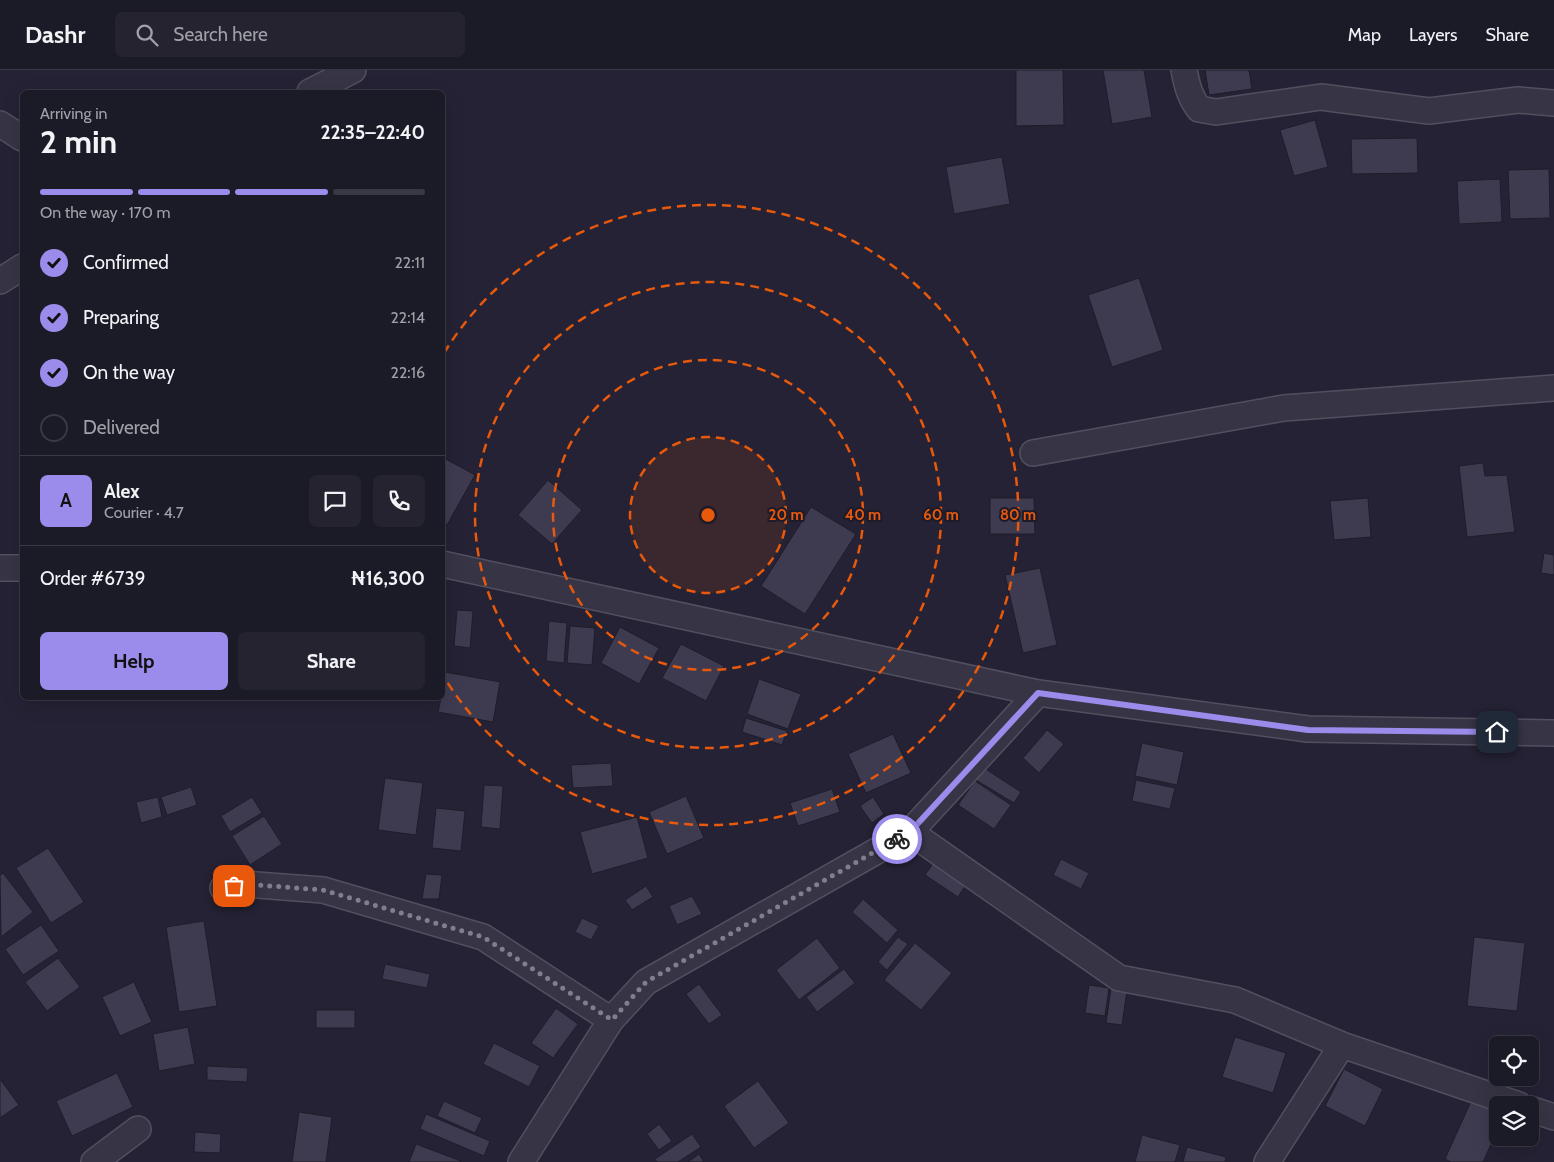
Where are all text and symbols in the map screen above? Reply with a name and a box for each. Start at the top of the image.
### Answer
search box [115,12,465,57]
text: Dashr [25,20,85,49]
icon: search [133,21,161,49]
text: Search here [173,23,268,46]
text: Map [1348,24,1381,46]
text: Layers [1409,24,1458,46]
text: Share [1486,24,1529,46]
text: Arriving in [40,104,107,123]
text: 22:35–22:40 [320,121,425,144]
text: 2 min [40,122,117,161]
text: On the way · 170 m [40,203,171,222]
icon: check [40,249,68,277]
text: Confirmed [83,251,169,274]
text: 22:11 [394,253,425,272]
icon: check [40,304,68,332]
text: Preparing [83,306,159,329]
text: 22:14 [390,308,425,327]
icon: check [40,359,68,387]
text: On the way [83,361,175,384]
text: 22:16 [391,363,425,382]
text: Delivered [83,416,160,439]
button: chat [309,475,361,527]
button: phone [373,475,425,527]
text: Alex [104,480,140,503]
text: A [60,489,72,512]
text: Courier · 4.7 [104,503,184,522]
centre of rings [699,506,717,524]
text: 20 m [769,506,803,524]
text: 40 m [845,506,881,524]
text: 60 m [923,506,959,524]
text: 80 m [1000,506,1036,524]
text: Order #6739 [40,567,145,590]
text: ₦16,300 [351,567,425,590]
button: Help [40,632,228,690]
button: Share [238,632,425,690]
pin [1476,711,1518,753]
icon: home [1483,718,1511,746]
courier [872,814,922,864]
icon: bike [883,825,911,853]
pin [213,865,255,907]
icon: bag [220,872,248,900]
map controls [1489,1036,1539,1146]
button: locate [1489,1036,1539,1086]
button: layers [1489,1096,1539,1146]

